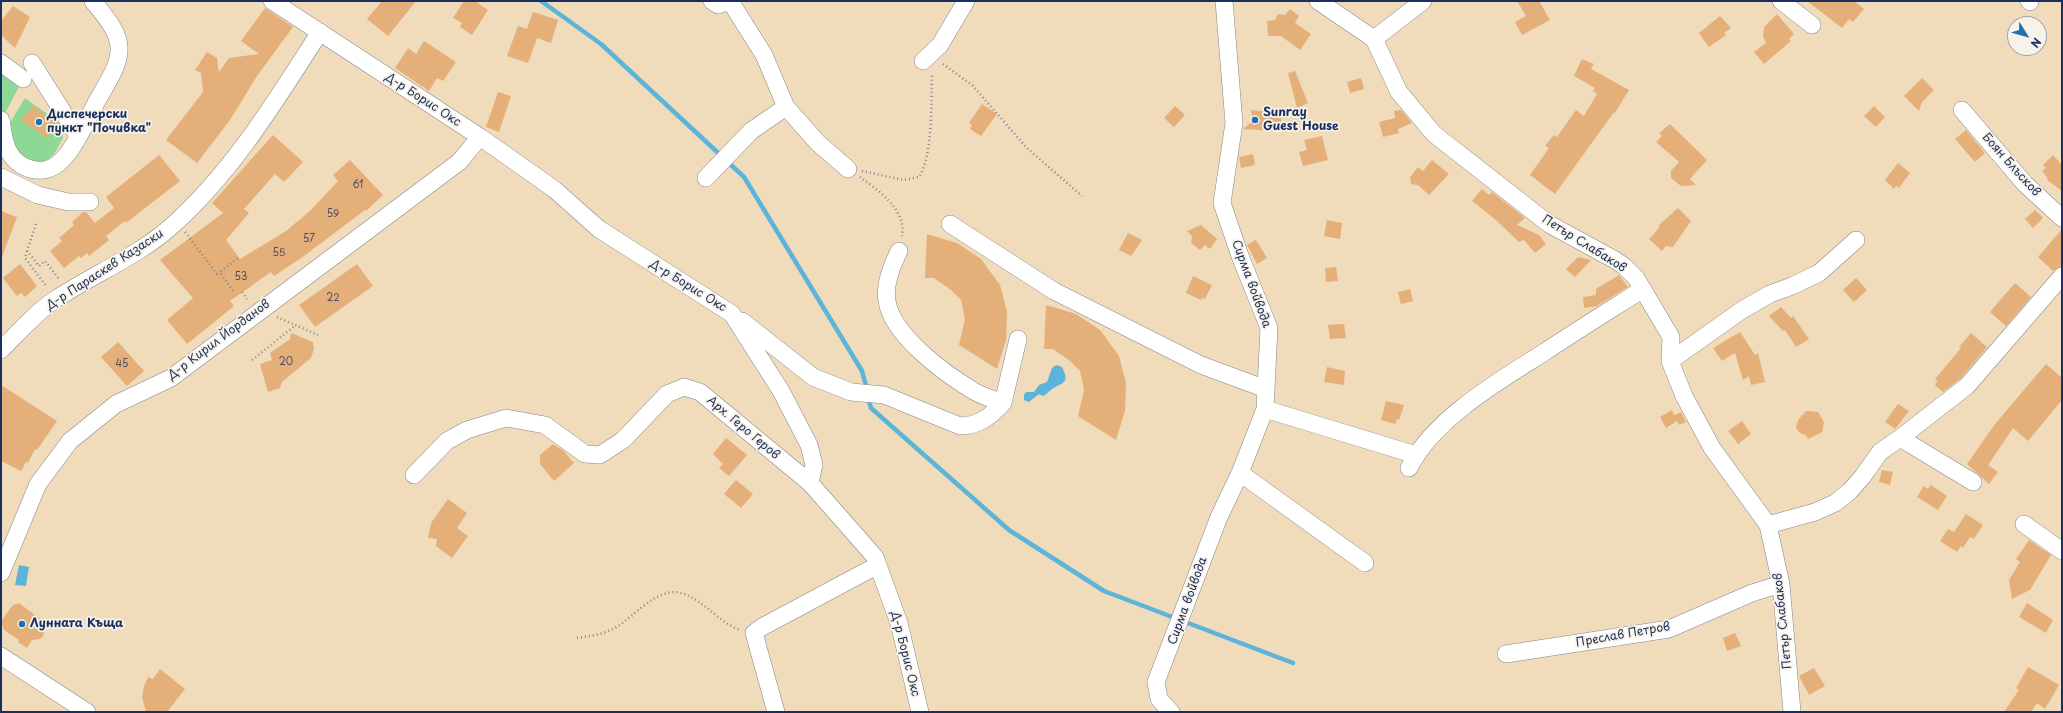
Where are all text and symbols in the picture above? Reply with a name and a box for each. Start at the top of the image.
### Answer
north arrow [2007,16,2047,56]
text: N [2027,34,2046,52]
street label: Д-р Борис Окс [382,70,464,130]
place label: Sunray Guest House [1263,106,1339,134]
place label: Диспечерски пункт "Почивка" [47,108,151,136]
marker: Sunray Guest House [1250,115,1260,125]
marker: Диспечерски пункт "Почивка" [34,117,44,127]
street label: Боян Блъсков [1979,130,2043,200]
house number: 61 [352,179,364,191]
house number: 59 [327,208,339,220]
street label: Петър Слабаков [1539,212,1629,276]
street label: Д-р Параскев Казаски [44,227,166,313]
house number: 57 [303,233,315,245]
street label: Сирма войвода [1228,238,1274,330]
house number: 55 [273,247,285,259]
street label: Д-р Борис Окс [647,257,729,315]
house number: 53 [235,271,247,283]
house number: 22 [326,292,340,304]
street label: Д-р Кирил Йорданов [165,297,273,383]
house number: 20 [279,356,293,368]
house number: 45 [116,358,128,370]
street label: Арх. Геро Геров [704,393,782,463]
street label: Сирма войвода [1165,555,1211,647]
street label: Петър Слабаков [1771,572,1795,670]
street label: Д-р Борис Окс [887,610,923,698]
place label: Лунната Къща [30,617,123,631]
marker: Лунната Къща [17,619,27,629]
street label: Преслав Петров [1575,620,1671,650]

